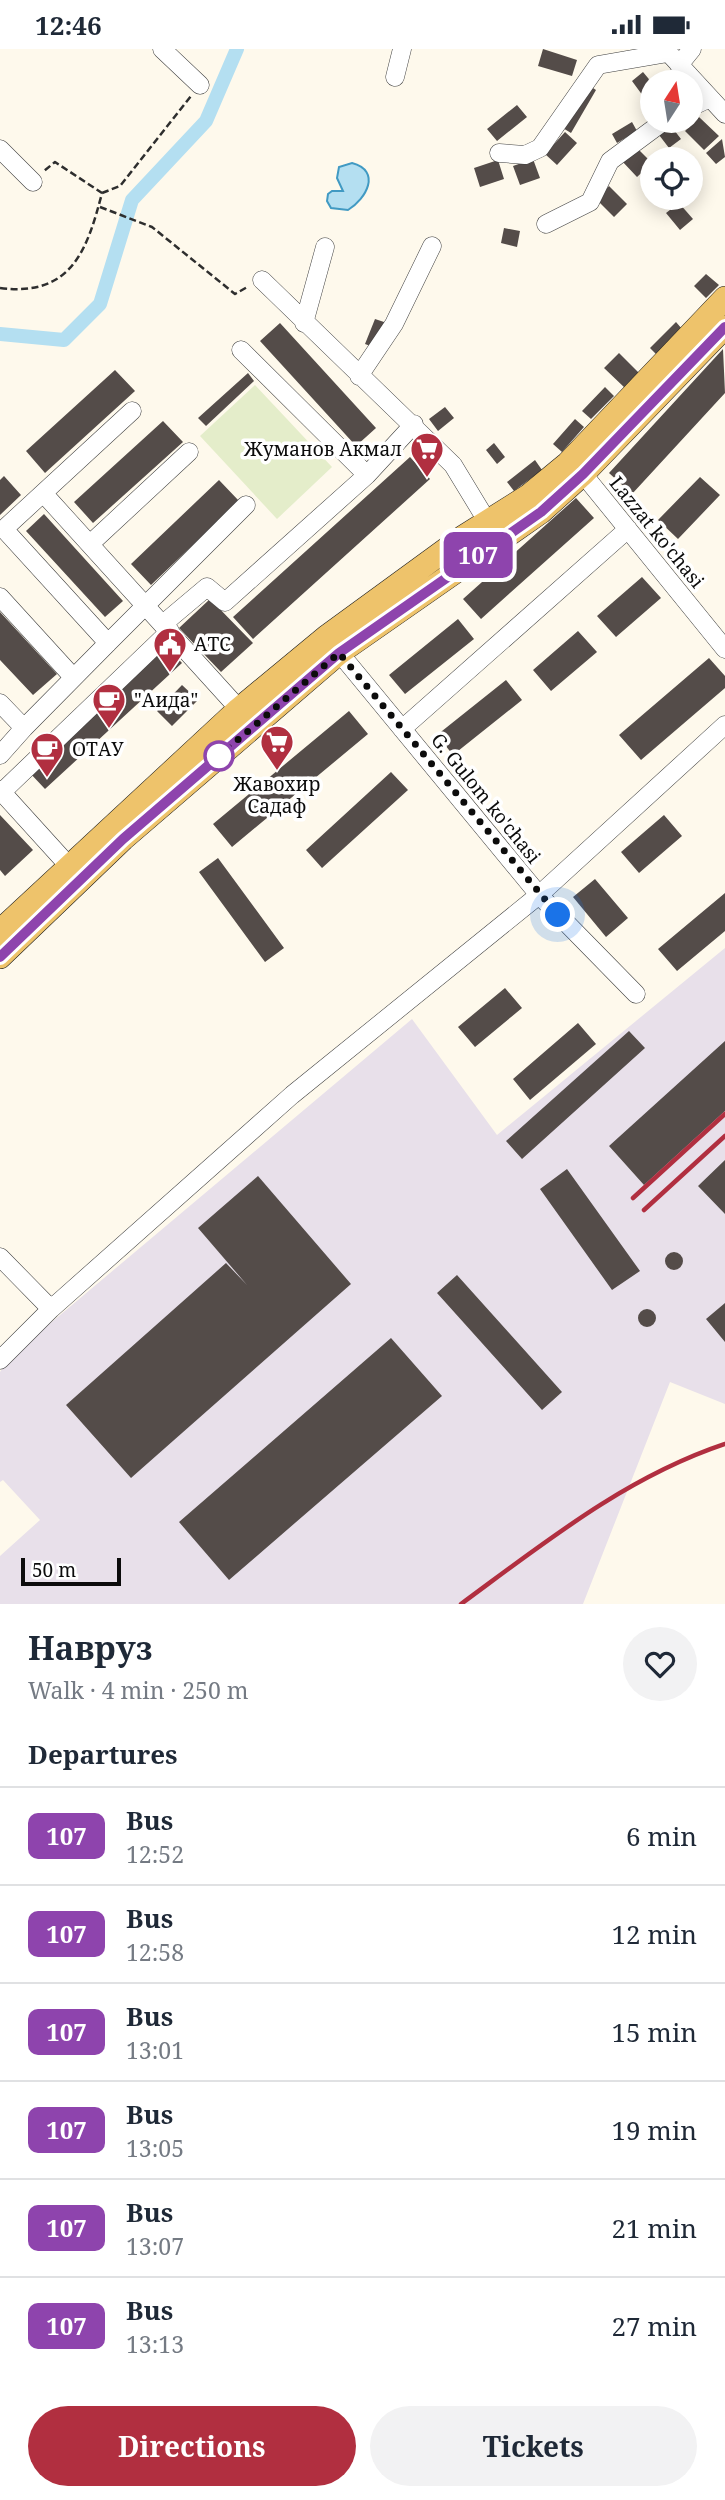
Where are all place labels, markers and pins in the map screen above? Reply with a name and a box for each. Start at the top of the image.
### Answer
supermarket icon: Жуманов Акмал [408,430,446,479]
place label: Жуманов Акмал [243,436,402,462]
public building icon: АТС [151,625,189,674]
place label: АТС [194,631,231,657]
cafe icon: "Аида" [90,681,128,730]
place label: "Аида" [134,687,198,713]
supermarket icon: Жавохир Садаф [258,723,296,772]
cafe icon: OТАУ [28,730,66,779]
place label: OТАУ [72,736,124,762]
unlabelled marker [204,741,234,771]
place label: Жавохир Садаф [233,771,320,819]

